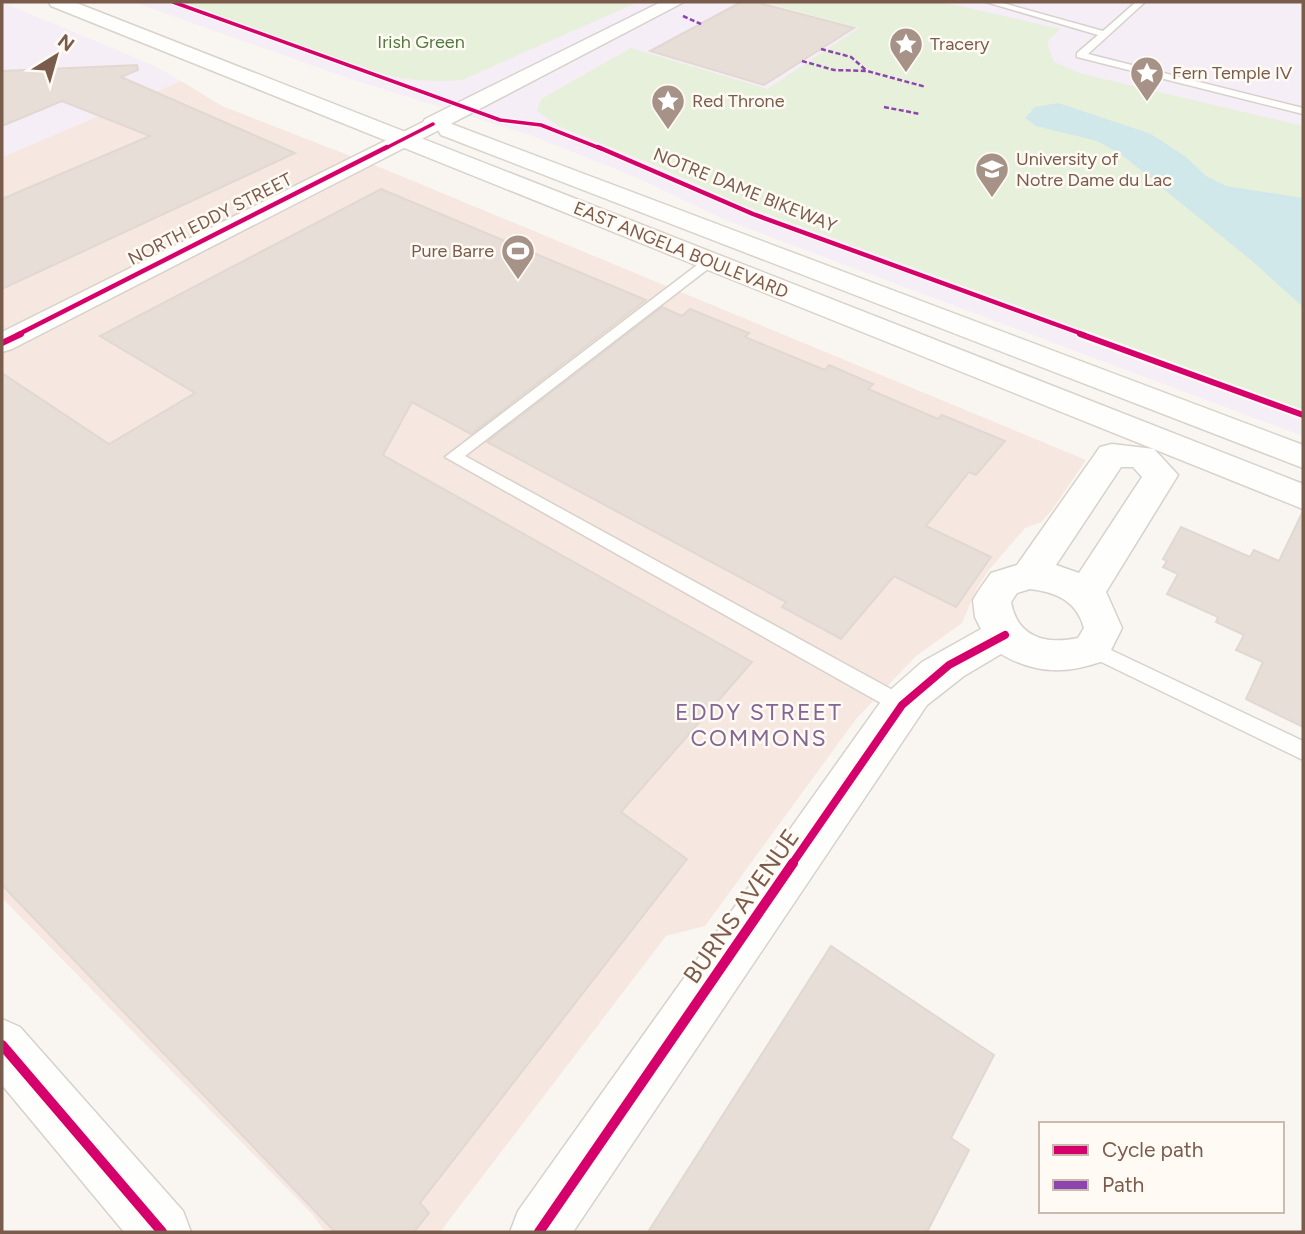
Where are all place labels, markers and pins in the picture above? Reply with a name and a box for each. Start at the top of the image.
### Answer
place icon: Tracery [887,25,925,74]
place label: Tracery [930,33,990,55]
place icon: Fern Temple IV [1128,54,1166,103]
place label: Fern Temple IV [1172,62,1293,84]
place icon: Red Throne [649,82,687,131]
place label: Red Throne [692,90,785,112]
place label: University of Notre Dame du Lac [1016,148,1172,191]
school or university icon: University of Notre Dame du Lac [973,150,1011,199]
sports icon: Pure Barre [499,232,537,281]
place label: Pure Barre [411,240,494,262]

